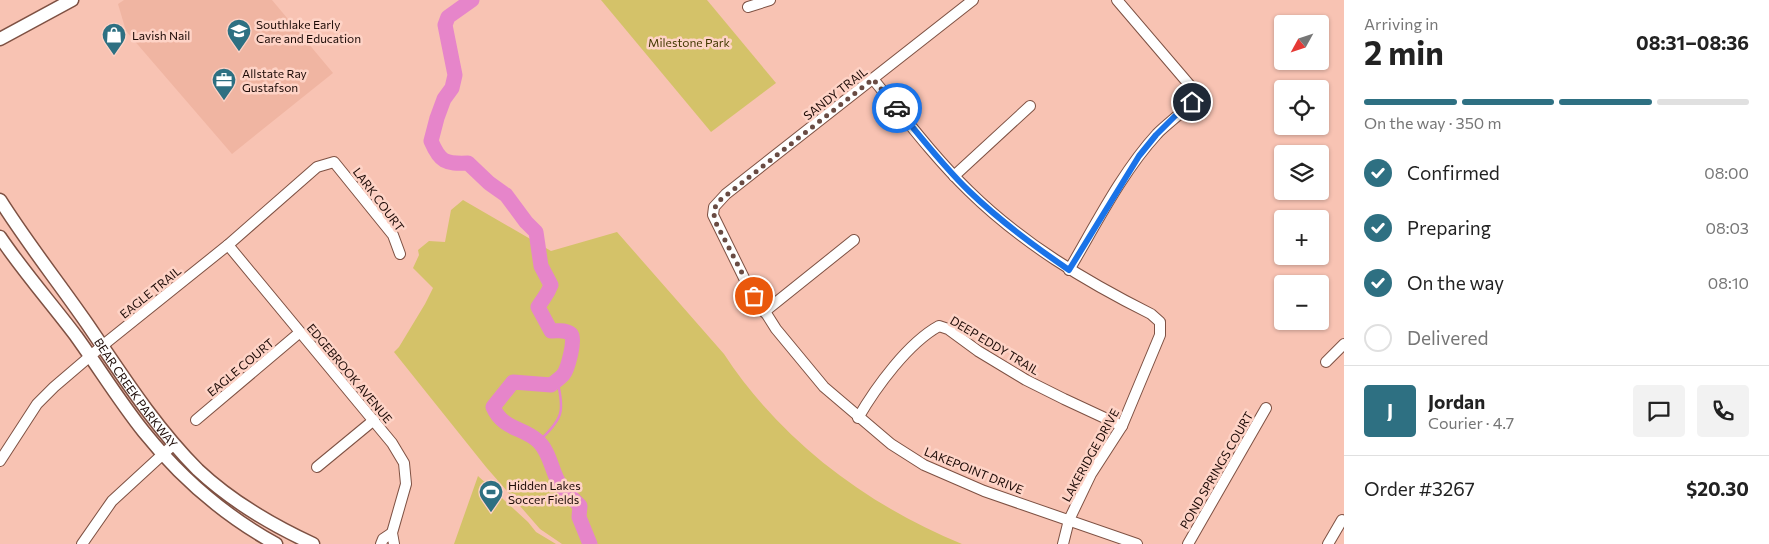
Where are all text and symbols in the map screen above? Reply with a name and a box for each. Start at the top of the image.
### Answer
text: Arriving in [1364,14,1438,33]
north arrow [1274,15,1329,70]
map controls [1274,15,1329,330]
place label: Southlake Early Care and Education [256,17,361,45]
school or university icon: Southlake Early Care and Education [226,18,252,52]
shop icon: Lavish Nail [101,22,127,56]
place label: Lavish Nail [132,28,190,42]
text: 08:31–08:36 [1636,31,1749,54]
text: 2 min [1364,32,1444,72]
park label: Milestone Park [648,35,730,49]
street label: SANDY TRAIL [800,64,870,122]
place label: Allstate Ray Gustafson [242,66,307,94]
office icon: Allstate Ray Gustafson [211,67,237,101]
button: locate [1274,80,1329,135]
pin [1171,81,1213,123]
courier [872,83,922,133]
icon: home [1178,88,1206,116]
icon: car [883,94,911,122]
text: On the way · 350 m [1364,113,1501,132]
button: layers [1274,145,1329,200]
icon: check [1364,159,1392,187]
text: Confirmed [1407,161,1500,184]
text: 08:00 [1704,163,1749,182]
street label: LARK COURT [351,165,408,234]
button: + [1274,210,1329,265]
icon: check [1364,214,1392,242]
text: Preparing [1407,216,1491,239]
text: 08:03 [1706,218,1749,237]
street label: EAGLE TRAIL [117,263,183,321]
icon: check [1364,269,1392,297]
text: On the way [1407,271,1504,294]
text: 08:10 [1708,273,1749,292]
pin [733,275,775,317]
button: − [1274,275,1329,330]
icon: bag [740,282,768,310]
street label: DEEP EDDY TRAIL [948,313,1042,377]
street label: EDGEBROOK AVENUE [304,321,396,425]
text: Delivered [1407,326,1488,349]
street label: BEAR CREEK PARKWAY [92,335,181,450]
street label: EAGLE COURT [204,335,276,399]
button: chat [1633,385,1685,437]
button: phone [1697,385,1749,437]
text: Jordan [1428,390,1485,413]
text: J [1387,399,1393,422]
street label: LAKERIDGE DRIVE [1059,406,1121,504]
street label: POND SPRINGS COURT [1177,409,1255,531]
text: Courier · 4.7 [1428,413,1514,432]
street label: LAKEPOINT DRIVE [922,444,1026,496]
text: Order #3267 [1364,477,1475,500]
text: $20.30 [1686,477,1749,500]
place label: Hidden Lakes Soccer Fields [508,478,581,506]
sports icon: Hidden Lakes Soccer Fields [478,479,504,513]

